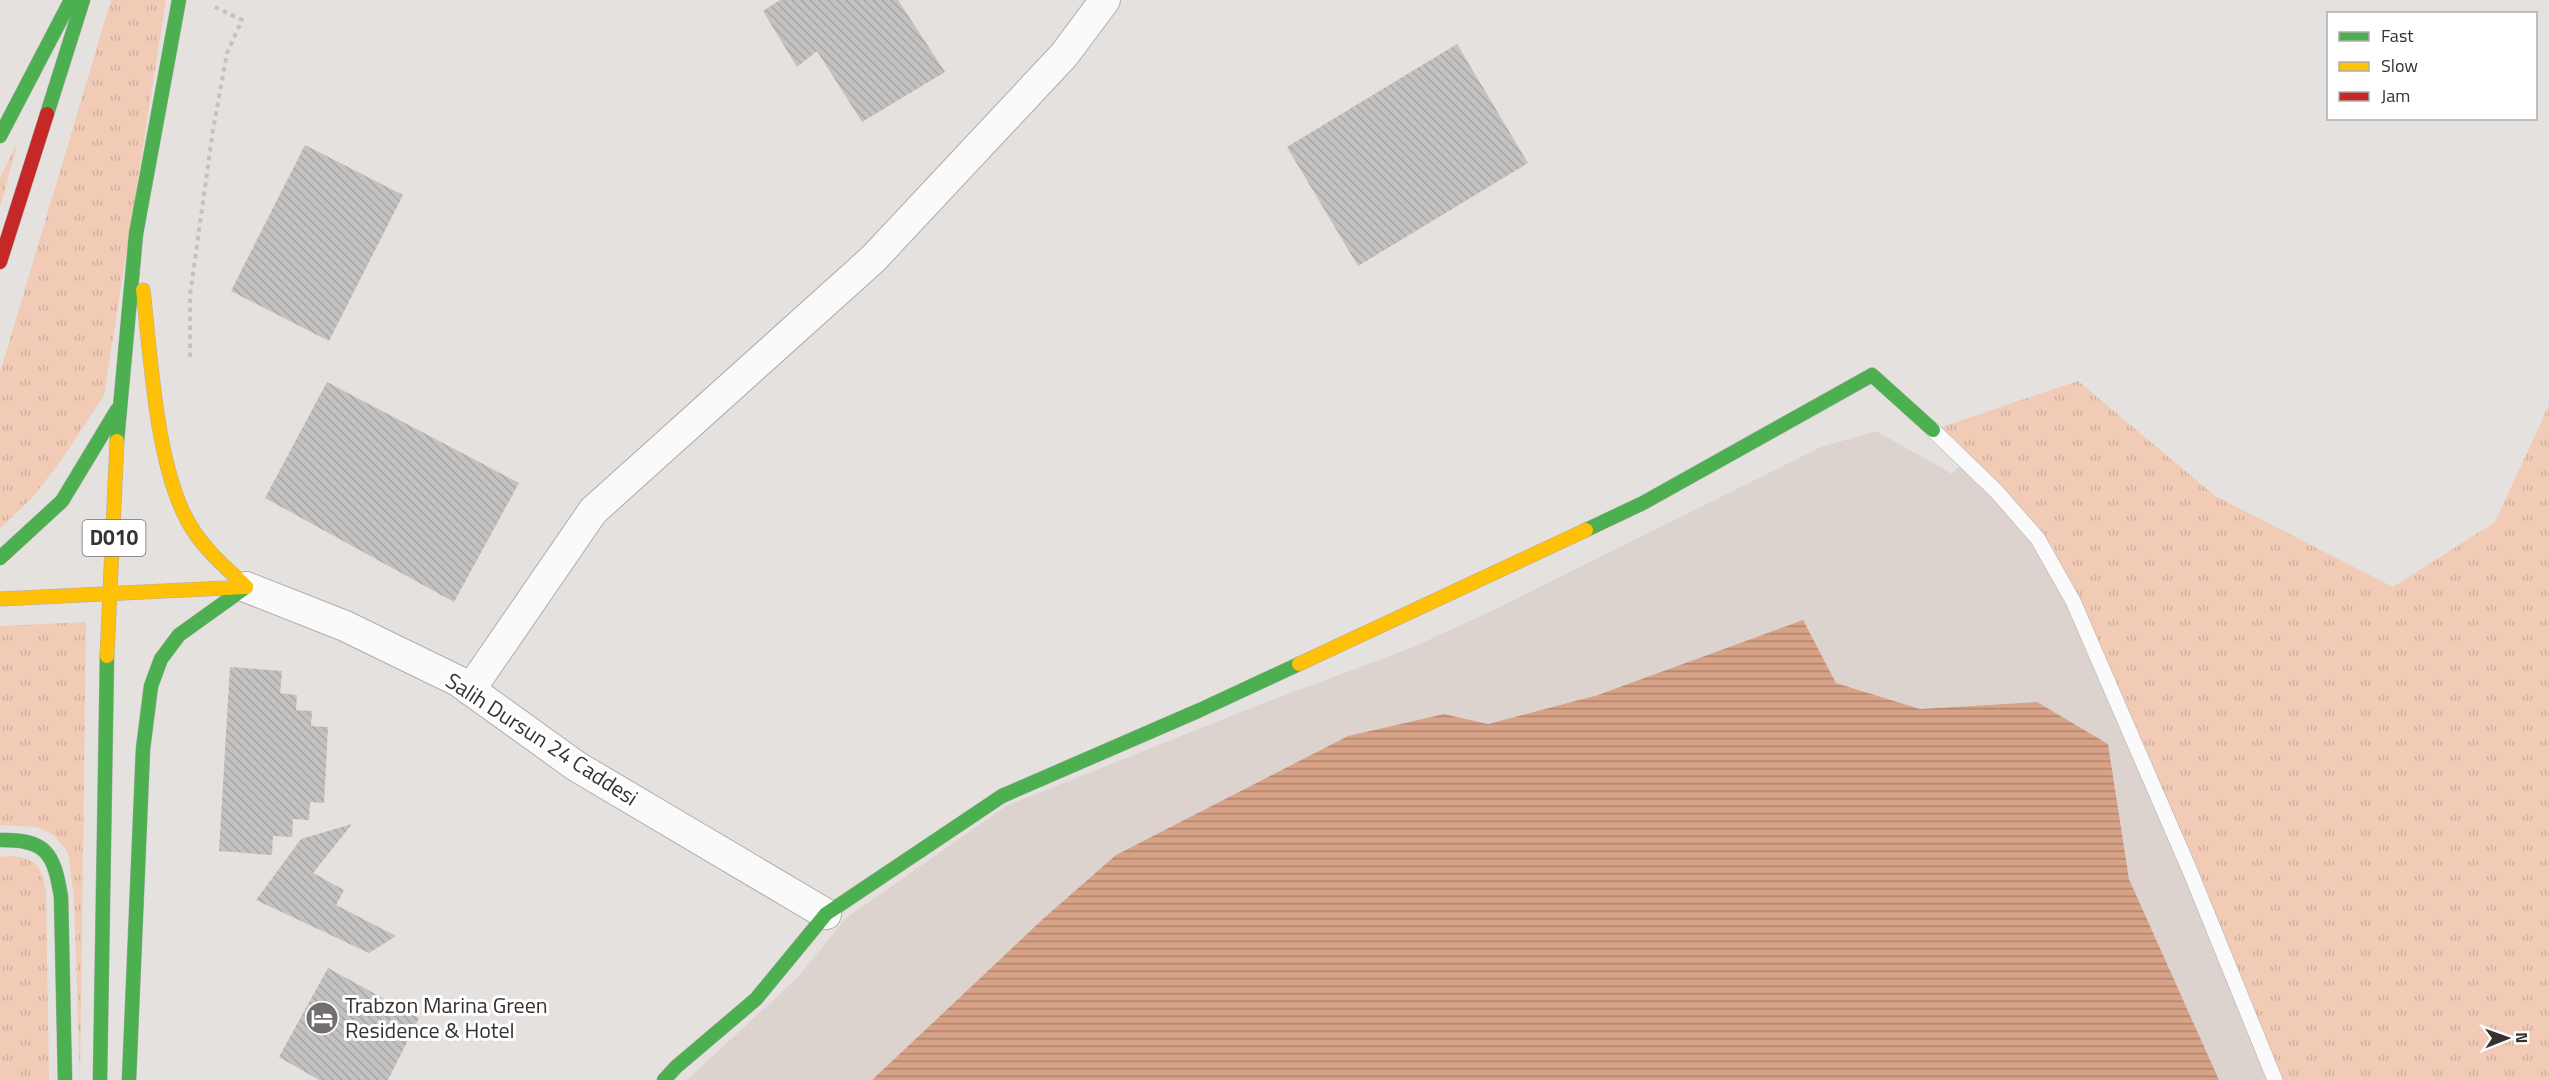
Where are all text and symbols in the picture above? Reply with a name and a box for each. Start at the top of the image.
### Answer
legend [2327,12,2537,120]
text: Fast [2381,22,2414,49]
text: Slow [2381,52,2418,79]
text: Jam [2381,82,2410,109]
road number: D010 [82,520,146,556]
street label: Salih Dursun 24 Caddesi [439,664,645,814]
place label: Trabzon Marina Green Residence & Hotel [345,988,548,1047]
hotel icon: Trabzon Marina Green Residence & Hotel [304,1000,340,1036]
north arrow [2477,1008,2537,1068]
text: N [2510,1032,2534,1043]

